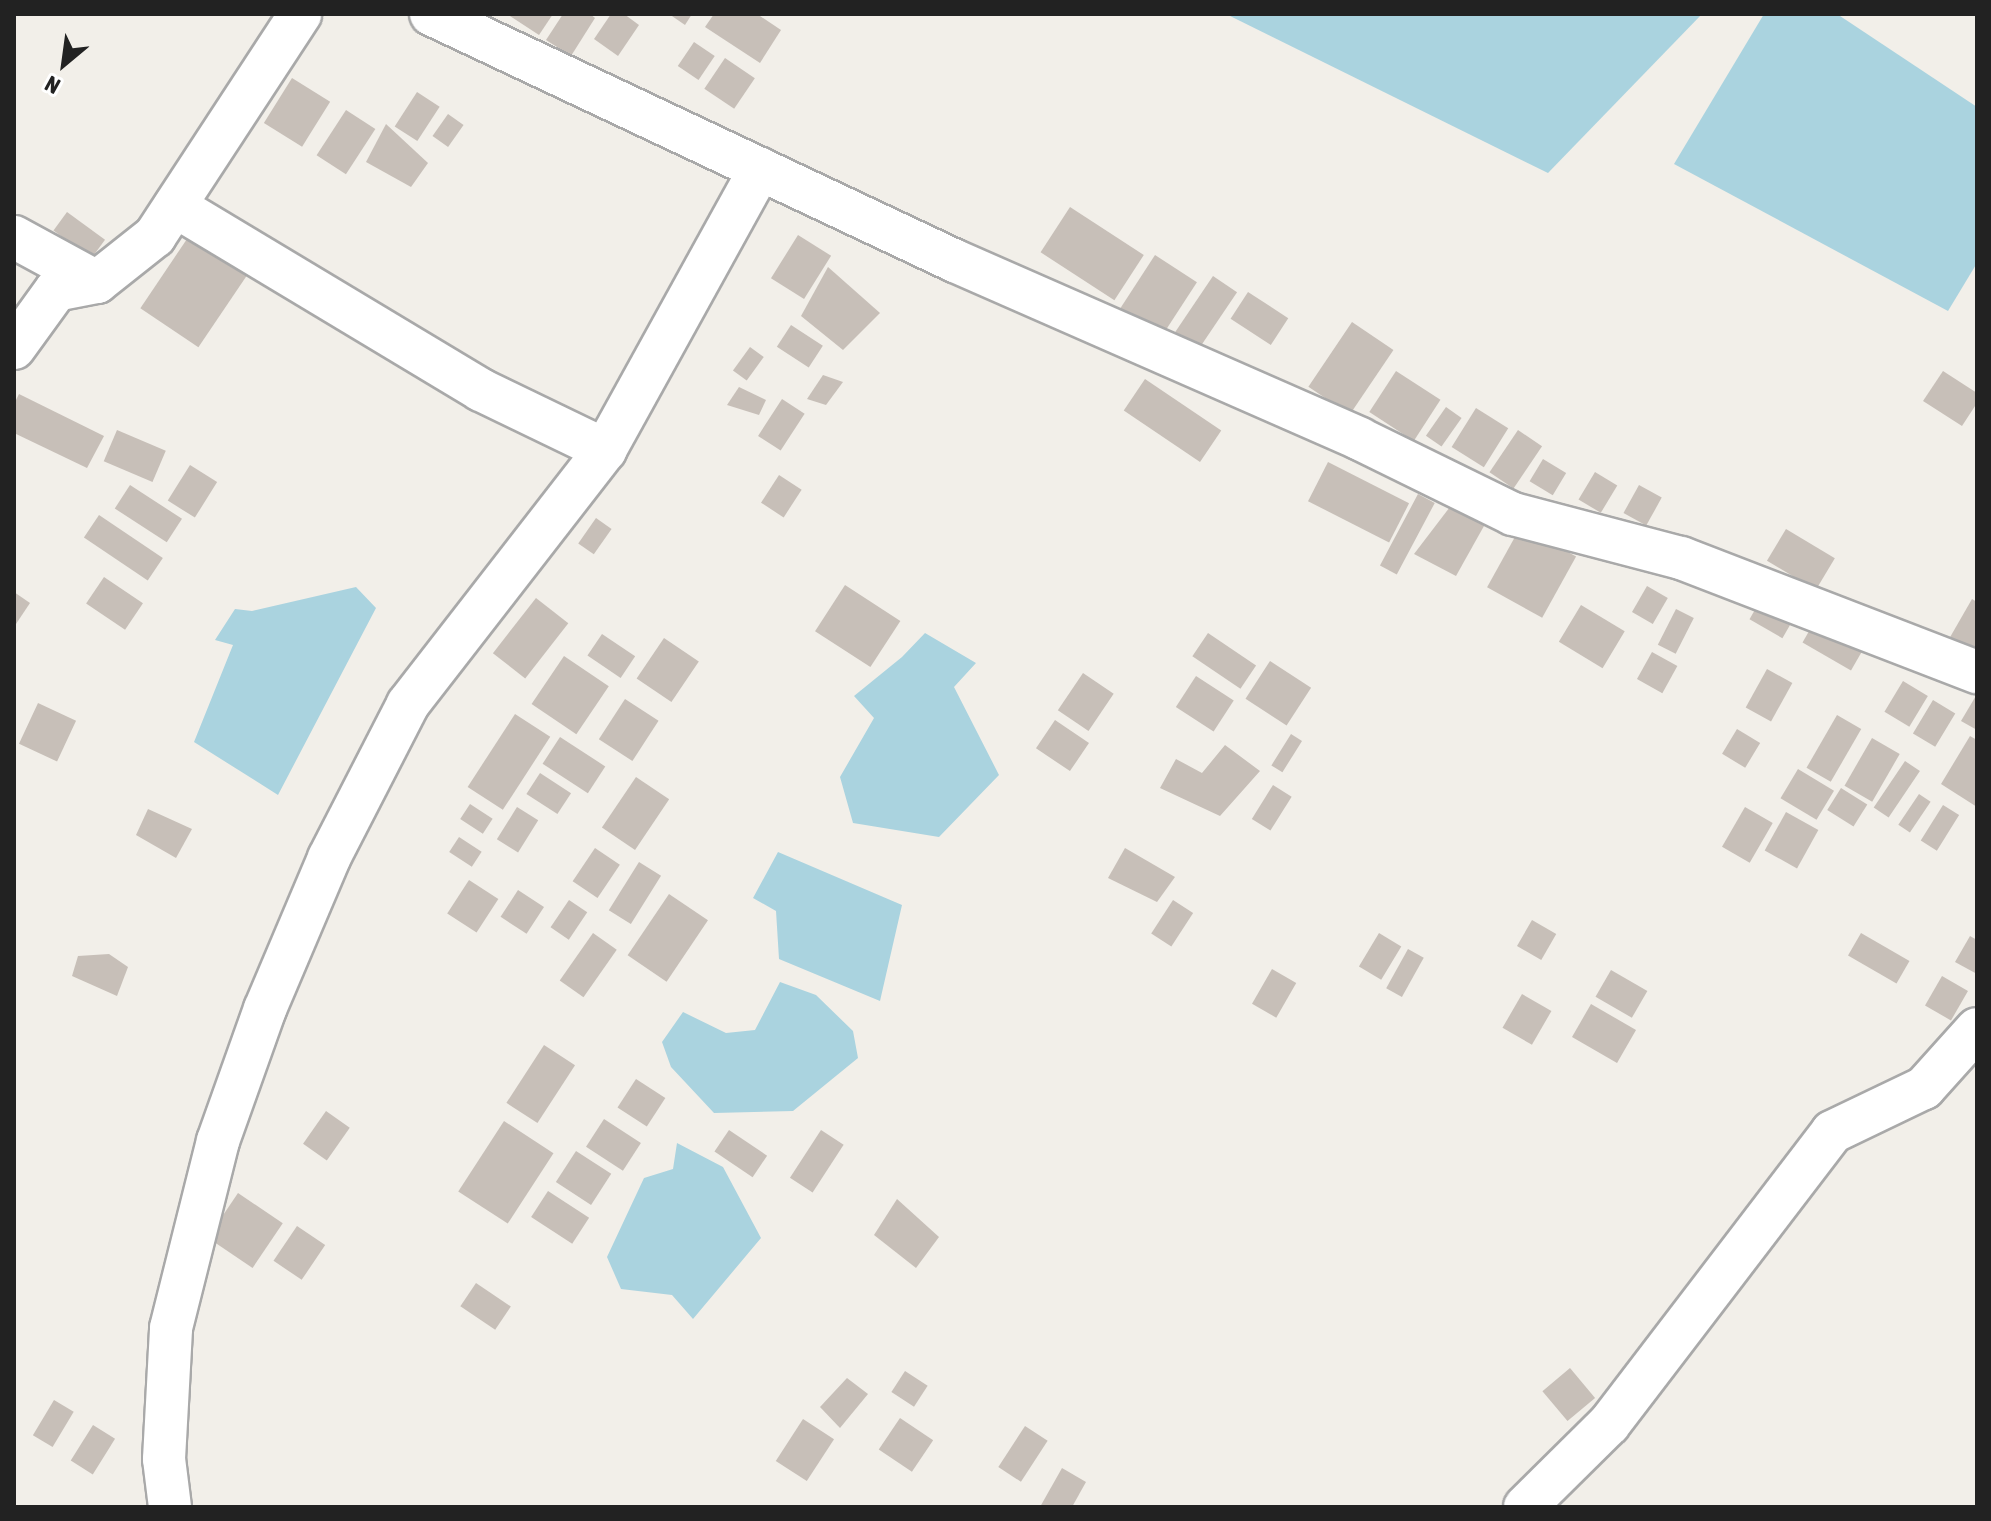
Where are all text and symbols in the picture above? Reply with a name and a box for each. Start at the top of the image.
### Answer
north arrow [24,24,104,104]
text: N [40,70,64,100]

